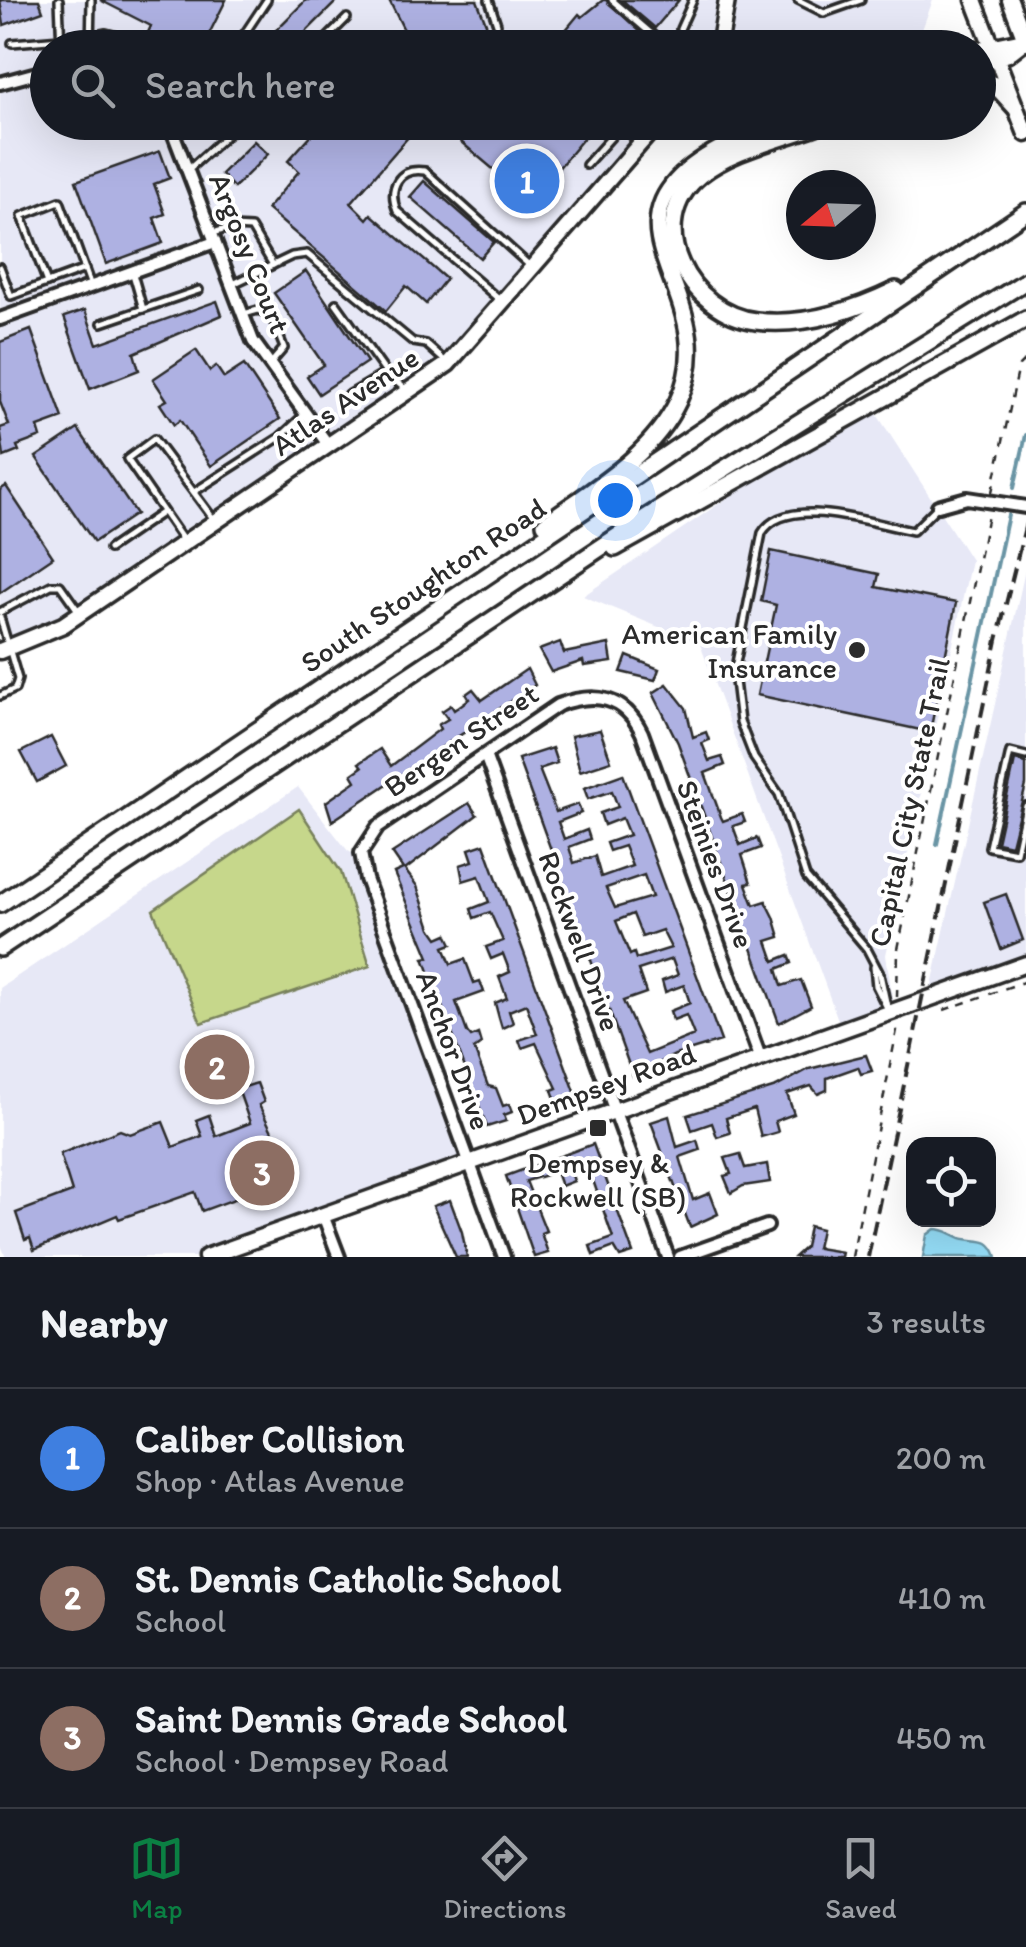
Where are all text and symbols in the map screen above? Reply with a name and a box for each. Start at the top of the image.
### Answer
search box [30,30,996,140]
icon: search [65,58,120,113]
text: Search here [145,62,336,108]
pin: 1 [494,144,560,218]
street label: Argosy Court [201,167,299,339]
north arrow [786,170,876,260]
street label: Atlas Avenue [265,338,425,464]
your location [590,475,641,526]
street label: South Stoughton Road [293,489,553,681]
place label: American Family Insurance [622,615,837,686]
marker: American Family Insurance [846,639,868,661]
street label: Capital City State Trail [860,653,958,950]
street label: Bergen Street [377,675,545,805]
street label: Steinies Drive [668,775,764,953]
street label: Rockwell Drive [530,846,630,1036]
street label: Anchor Drive [408,965,500,1135]
pin: 2 [184,1030,250,1104]
street label: Dempsey Road [511,1034,701,1134]
marker: Dempsey & Rockwell (SB) [587,1117,609,1139]
pin: 3 [230,1136,294,1210]
map controls [906,1137,996,1227]
button: locate [906,1137,996,1227]
place label: Dempsey & Rockwell (SB) [510,1144,686,1215]
text: Nearby [40,1297,167,1348]
text: 3 results [866,1303,986,1341]
text: Caliber Collision [135,1416,404,1462]
text: 1 [65,1439,80,1477]
text: 200 m [896,1439,986,1477]
text: Shop · Atlas Avenue [135,1462,405,1500]
text: St. Dennis Catholic School [135,1556,561,1602]
text: 2 [64,1579,81,1617]
text: 410 m [898,1579,986,1617]
text: School [135,1602,226,1640]
text: Saint Dennis Grade School [135,1696,567,1742]
text: 3 [64,1719,81,1757]
text: 450 m [896,1719,986,1757]
text: School · Dempsey Road [135,1742,448,1780]
tab: Map [129,1831,184,1925]
tab: Directions [443,1831,566,1925]
tab: Saved [825,1831,897,1925]

